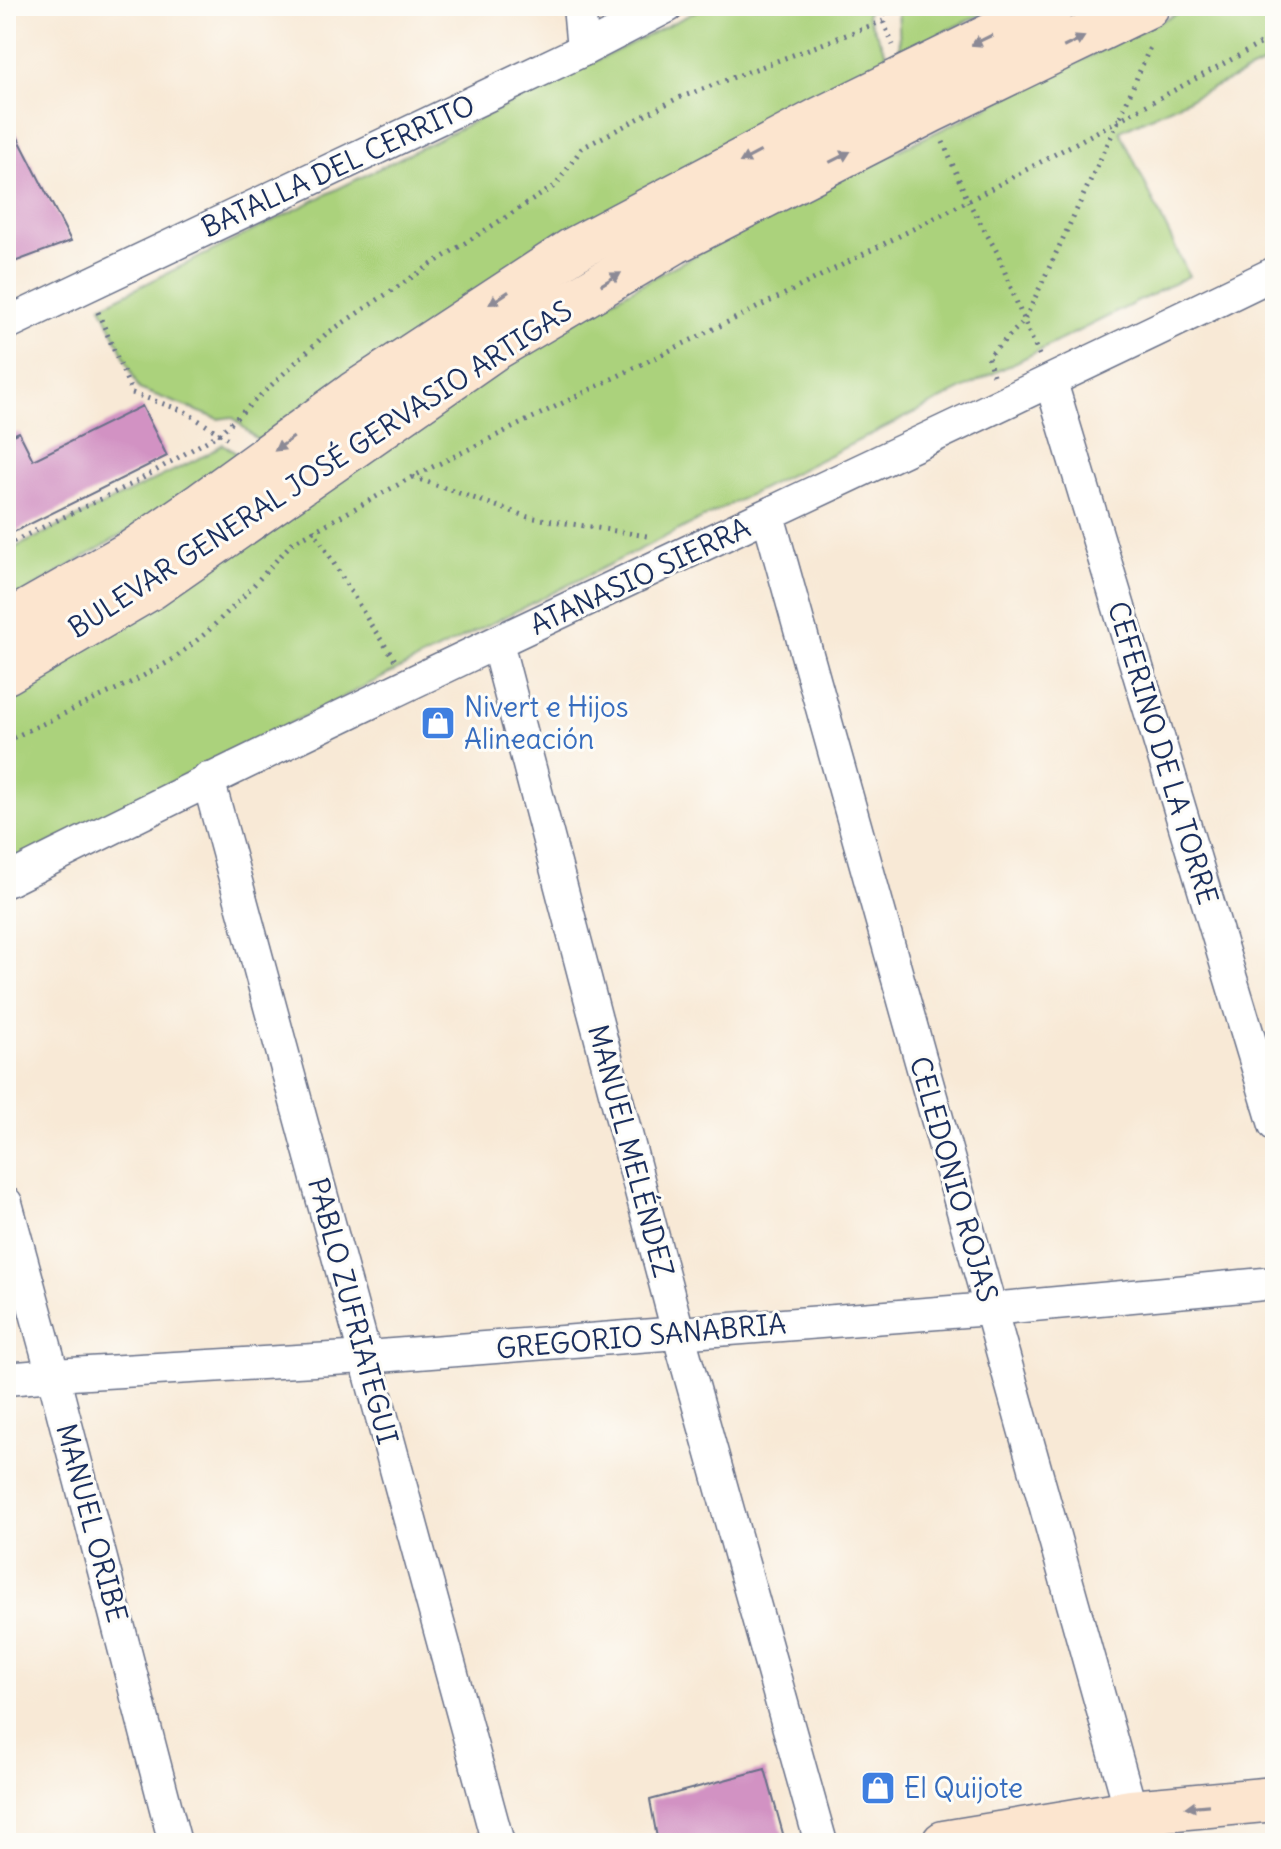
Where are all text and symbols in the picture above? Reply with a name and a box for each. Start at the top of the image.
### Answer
one-way arrow [970,33,994,47]
one-way arrow [1062,35,1085,49]
street label: BATALLA DEL CERRITO [195,87,481,245]
one-way arrow [738,150,761,163]
one-way arrow [829,150,852,163]
one-way arrow [600,272,622,286]
one-way arrow [488,290,510,304]
street label: BULEVAR GENERAL JOSÉ GERVASIO ARTIGAS [61,291,579,646]
one-way arrow [274,436,295,452]
street label: ATANASIO SIERRA [524,509,756,643]
street label: CEFERINO DE LA TORRE [1100,597,1226,909]
place label: Nivert e Hijos Alineación [464,689,629,757]
shop icon: Nivert e Hijos Alineación [419,704,457,742]
street label: MANUEL MELÉNDEZ [580,1021,683,1281]
street label: CELEDONIO ROJAS [902,1052,1006,1306]
street label: PABLO ZUFRIATEGUI [300,1174,406,1448]
street label: GREGORIO SANABRIA [494,1305,788,1367]
street label: MANUEL ORIBE [48,1420,136,1626]
shop icon: El Quijote [859,1769,897,1807]
place label: El Quijote [904,1770,1023,1806]
one-way arrow [1184,1800,1209,1813]

